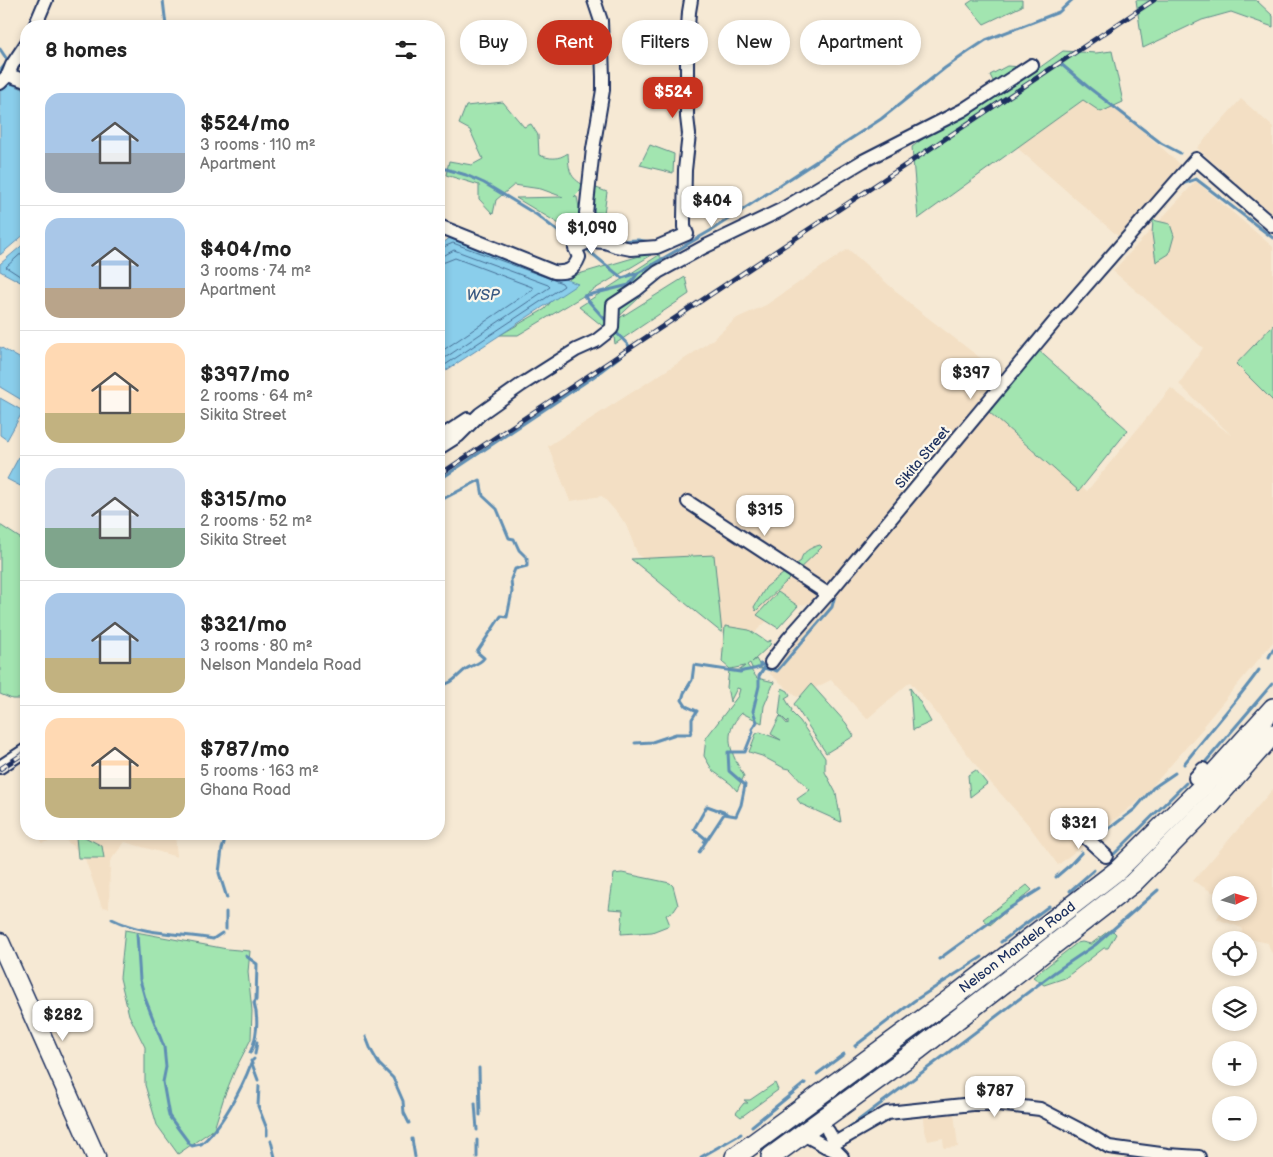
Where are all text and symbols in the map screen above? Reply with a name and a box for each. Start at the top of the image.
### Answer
chip: Buy [460,20,527,65]
chip: Rent [537,20,612,65]
chip: Filters [622,20,708,65]
chip: New [718,20,790,65]
chip: Apartment [800,20,921,65]
icon: filters [392,36,420,64]
text: 8 homes [45,38,127,63]
pin: $524 [643,76,703,119]
text: $524 [654,83,692,102]
text: $524/mo [200,111,290,136]
icon: home [85,113,145,173]
text: 3 rooms · 110 m² [200,136,316,155]
text: Apartment [200,155,276,174]
pin: $404 [682,186,742,228]
text: $404 [692,192,732,211]
pin: $1,090 [551,212,633,255]
text: $1,090 [567,219,617,238]
text: $404/mo [200,237,291,262]
icon: home [85,238,145,298]
text: 3 rooms · 74 m² [200,262,311,281]
text: Apartment [200,281,276,300]
water label: WSP [467,286,500,305]
pin: $397 [941,358,1001,400]
text: $397/mo [200,362,290,387]
icon: home [85,363,145,423]
text: $397 [952,364,990,383]
text: 2 rooms · 64 m² [200,387,313,406]
text: Sikita Street [200,406,286,425]
street label: Sikita Street [892,422,954,492]
text: $315/mo [200,487,287,512]
icon: home [85,488,145,548]
pin: $315 [735,494,795,537]
text: $315 [747,501,783,520]
text: 2 rooms · 52 m² [200,512,312,531]
text: Sikita Street [200,531,286,550]
text: $321/mo [200,612,287,637]
icon: home [85,613,145,673]
text: 3 rooms · 80 m² [200,637,313,656]
text: Nelson Mandela Road [200,656,362,675]
text: $787/mo [200,737,289,762]
icon: home [85,738,145,798]
text: 5 rooms · 163 m² [200,762,319,781]
text: Ghana Road [200,781,291,800]
pin: $321 [1049,808,1109,850]
text: $321 [1061,814,1097,833]
north arrow [1212,876,1258,921]
map controls [1212,876,1257,1141]
street label: Nelson Mandela Road [956,898,1079,997]
button: locate [1212,931,1257,976]
button: layers [1212,986,1257,1031]
pin: $282 [33,1000,93,1042]
text: $282 [43,1006,83,1025]
button: + [1212,1041,1257,1086]
pin: $787 [965,1076,1025,1118]
text: $787 [976,1082,1014,1101]
button: − [1212,1096,1257,1141]

